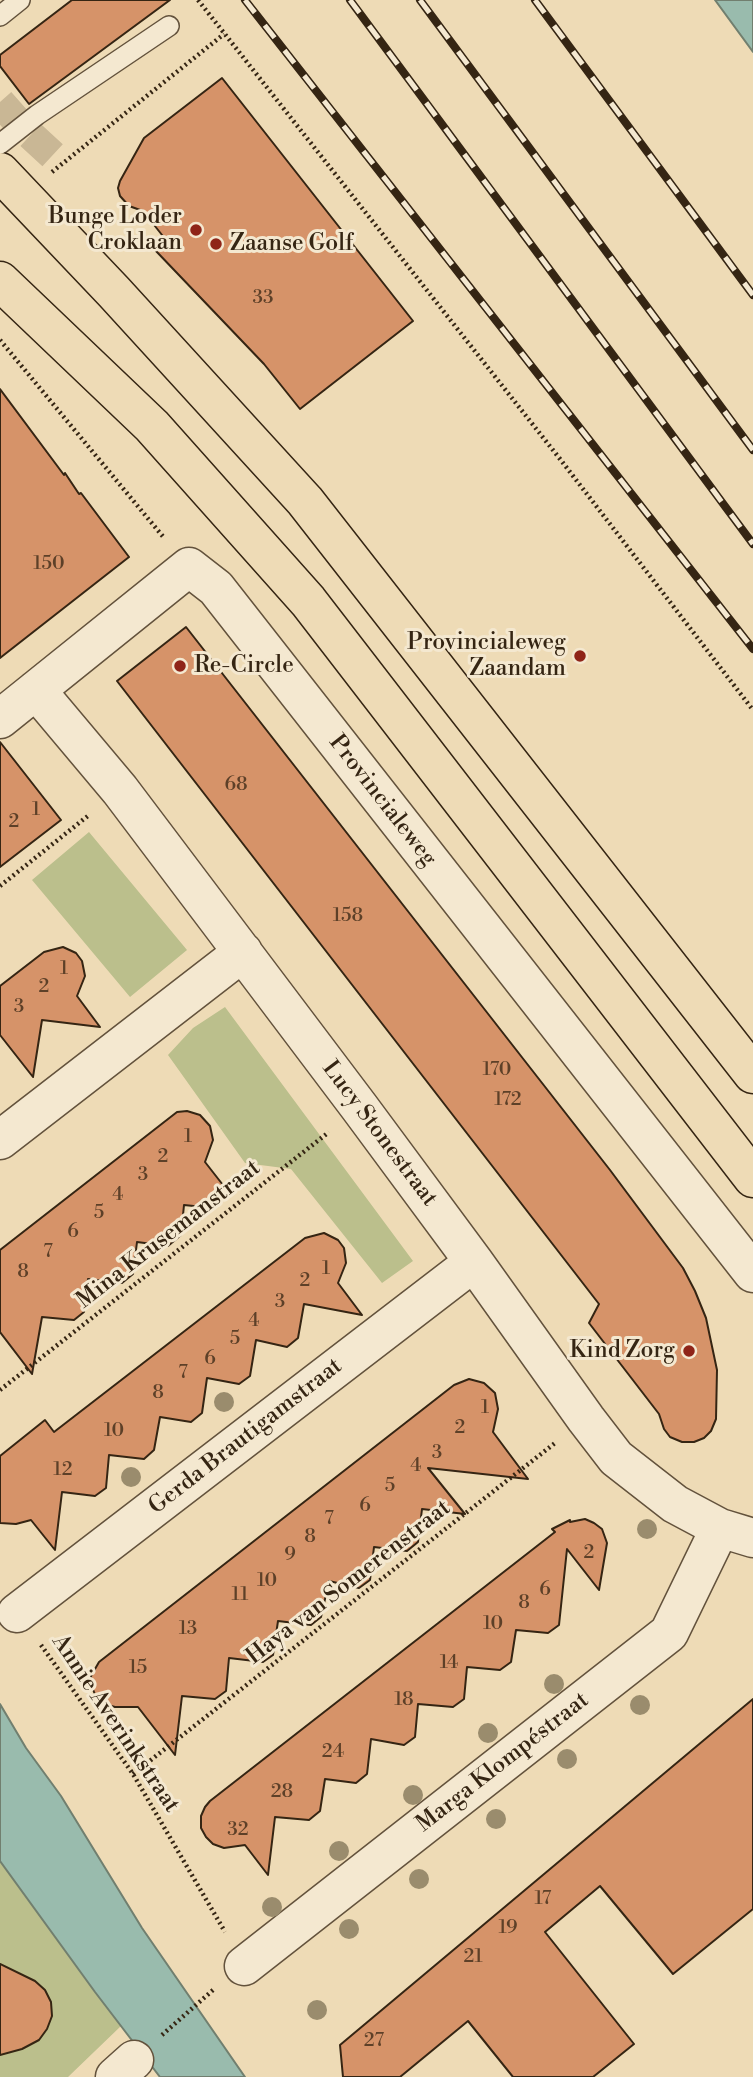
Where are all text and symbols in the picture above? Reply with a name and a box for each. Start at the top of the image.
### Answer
place label: Bunge Loder Croklaan [48,203,182,257]
marker: Bunge Loder Croklaan [188,222,204,238]
place label: Zaanse Golf [230,230,353,258]
marker: Zaanse Golf [208,236,224,252]
house number: 33 [253,287,273,309]
house number: 150 [33,553,65,575]
place label: Provincialeweg Zaandam [407,629,566,683]
marker: Provincialeweg Zaandam [572,648,588,664]
place label: Re-Circle [194,652,294,680]
marker: Re-Circle [172,658,188,674]
street label: Provincialeweg [322,730,442,872]
house number: 68 [224,774,248,796]
house number: 1 [32,799,40,821]
house number: 2 [9,811,19,833]
house number: 158 [333,905,363,927]
house number: 1 [60,958,68,980]
house number: 2 [39,976,49,998]
house number: 3 [14,996,24,1018]
street label: Lucy Stonestraat [315,1056,443,1212]
house number: 170 [483,1059,511,1081]
house number: 172 [494,1089,522,1111]
house number: 1 [184,1126,192,1148]
house number: 2 [158,1146,168,1168]
street label: Mina Krusemanstraat [72,1155,266,1315]
house number: 3 [138,1164,148,1186]
house number: 4 [112,1184,124,1206]
house number: 5 [94,1202,104,1224]
house number: 6 [67,1221,79,1243]
house number: 7 [43,1241,53,1263]
house number: 1 [322,1258,330,1280]
house number: 8 [17,1261,29,1283]
house number: 2 [300,1270,310,1292]
house number: 3 [275,1291,285,1313]
house number: 4 [248,1310,260,1332]
house number: 5 [230,1328,240,1350]
place label: Kind Zorg [570,1337,675,1365]
marker: Kind Zorg [681,1343,697,1359]
house number: 6 [204,1348,216,1370]
street label: Gerda Brautigamstraat [144,1353,348,1521]
house number: 7 [178,1362,188,1384]
house number: 8 [152,1382,164,1404]
house number: 1 [481,1397,489,1419]
house number: 2 [455,1417,465,1439]
house number: 10 [104,1420,124,1442]
house number: 3 [432,1442,442,1464]
house number: 4 [410,1455,422,1477]
house number: 12 [53,1459,73,1481]
house number: 5 [385,1475,395,1497]
street label: Haya van Somerenstraat [241,1495,457,1671]
house number: 6 [359,1495,371,1517]
house number: 7 [324,1508,334,1530]
house number: 8 [304,1526,316,1548]
house number: 2 [584,1542,594,1564]
house number: 9 [284,1544,296,1566]
house number: 10 [257,1570,277,1592]
house number: 6 [539,1579,551,1601]
house number: 11 [232,1584,248,1606]
house number: 8 [518,1592,530,1614]
house number: 10 [483,1613,503,1635]
house number: 13 [179,1618,197,1640]
street label: Annie Averinkstraat [45,1630,185,1818]
house number: 14 [440,1652,458,1674]
house number: 15 [129,1657,147,1679]
street label: Marga Klompéstraat [411,1687,595,1839]
house number: 18 [394,1689,414,1711]
house number: 24 [322,1741,344,1763]
house number: 28 [271,1781,293,1803]
house number: 32 [227,1819,249,1841]
house number: 17 [535,1888,551,1910]
house number: 19 [498,1917,518,1939]
house number: 21 [463,1946,483,1968]
house number: 27 [364,2030,384,2052]

